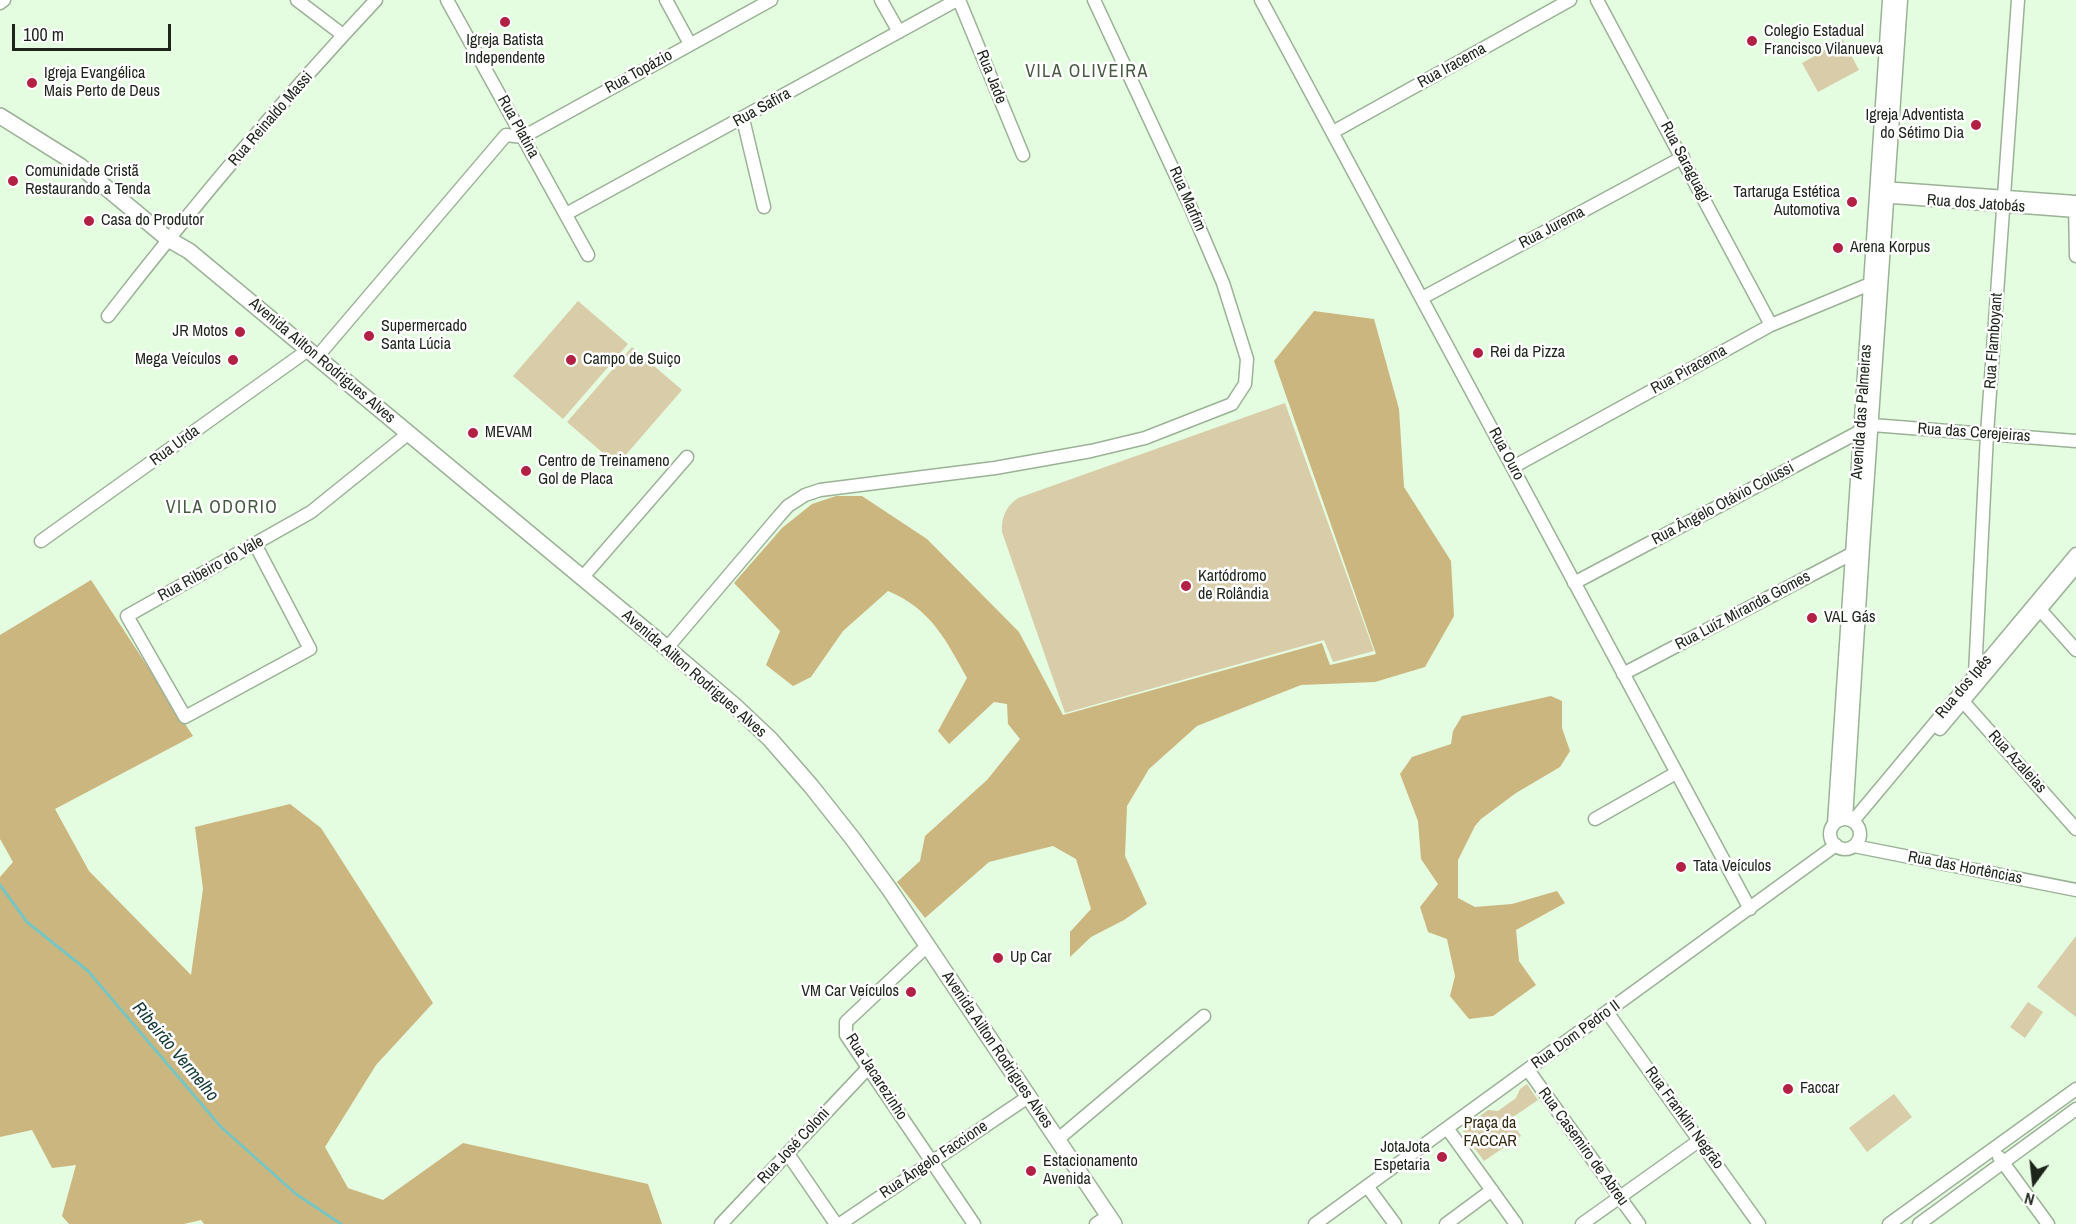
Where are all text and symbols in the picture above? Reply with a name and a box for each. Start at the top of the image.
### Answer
scale bar [15,12,174,50]
marker: Igreja Batista Independente [498,15,512,29]
text: 100 m [23,22,64,47]
place label: Colegio Estadual Francisco Vilanueva [1764,22,1883,60]
place label: Igreja Batista Independente [465,31,545,69]
marker: Colegio Estadual Francisco Vilanueva [1745,34,1759,48]
street label: Rua Iracema [1415,39,1489,93]
street label: Rua Topázio [602,46,676,98]
street label: Rua Jade [972,47,1010,107]
district label: VILA OLIVEIRA [1025,61,1149,83]
place label: Igreja Evangélica Mais Perto de Deus [44,64,160,102]
street label: Rua Reinaldo Massi [225,68,317,170]
marker: Igreja Evangélica Mais Perto de Deus [25,76,39,90]
street label: Rua Safira [730,84,794,132]
street label: Rua Platina [493,92,543,162]
place label: Igreja Adventista do Sétimo Dia [1866,106,1964,144]
marker: Igreja Adventista do Sétimo Dia [1969,118,1983,132]
street label: Rua Saraguagi [1656,119,1714,205]
place label: Comunidade Cristã Restaurando a Tenda [25,162,150,200]
street label: Rua Marfim [1164,164,1210,234]
marker: Comunidade Cristã Restaurando a Tenda [6,174,20,188]
place label: Tartaruga Estética Automotiva [1733,183,1840,221]
street label: Rua dos Jatobás [1926,191,2026,217]
marker: Tartaruga Estética Automotiva [1845,195,1859,209]
street label: Rua Jurema [1516,203,1588,253]
place label: Casa do Produtor [101,211,204,231]
marker: Casa do Produtor [82,214,96,228]
place label: Arena Korpus [1850,238,1930,258]
marker: Arena Korpus [1831,241,1845,255]
street label: Rua Flamboyant [1981,292,2007,390]
street label: Avenida Ailton Rodrigues Alves [245,294,399,428]
place label: Supermercado Santa Lúcia [381,317,467,355]
place label: JR Motos [173,322,228,342]
marker: JR Motos [233,325,247,339]
marker: Supermercado Santa Lúcia [362,329,376,343]
street label: Rua Piracema [1648,341,1730,399]
place label: Rei da Pizza [1490,343,1565,363]
street label: Avenida das Palmeiras [1848,344,1876,480]
marker: Rei da Pizza [1471,346,1485,360]
place label: Mega Veículos [135,350,221,370]
place label: Campo de Suiço [583,350,681,370]
marker: Mega Veículos [226,353,240,367]
marker: Campo de Suiço [564,353,578,367]
street label: Rua das Cerejeiras [1917,419,2031,447]
street label: Rua Urda [147,422,203,470]
place label: MEVAM [485,423,532,443]
street label: Rua Ouro [1484,424,1528,484]
marker: MEVAM [466,426,480,440]
place label: Centro de Treinameno Gol de Placa [538,452,670,490]
street label: Rua Ângelo Otávio Colussi [1649,458,1797,550]
marker: Centro de Treinameno Gol de Placa [519,464,533,478]
district label: VILA ODORIO [166,497,278,519]
street label: Rua Ribeiro do Vale [155,532,267,606]
place label: Kartódromo de Rolândia [1198,567,1269,605]
street label: Rua Luíz Miranda Gomes [1672,567,1814,655]
marker: Kartódromo de Rolândia [1179,579,1193,593]
street label: Avenida Ailton Rodrigues Alves [618,606,770,742]
place label: VAL Gás [1824,608,1876,628]
marker: VAL Gás [1805,611,1819,625]
street label: Rua dos Ipês [1932,651,1996,723]
street label: Rua Azaleias [1984,727,2050,797]
street label: Rua das Hortências [1906,848,2024,888]
place label: Tata Veículos [1693,857,1771,877]
marker: Tata Veículos [1674,860,1688,874]
place label: Up Car [1010,948,1052,968]
marker: Up Car [991,951,1005,965]
street label: Avenida Ailton Rodrigues Alves [937,968,1057,1132]
place label: VM Car Veículos [801,982,899,1002]
marker: VM Car Veículos [904,985,918,999]
street label: Rua Dom Pedro II [1528,996,1624,1074]
water label: Ribeirão Vermelho [127,998,223,1106]
street label: Rua Jacarezinho [841,1030,911,1124]
street label: Rua Franklin Negrão [1640,1063,1728,1173]
place label: Faccar [1800,1079,1839,1099]
marker: Faccar [1781,1082,1795,1096]
street label: Rua Casemiro de Abreu [1534,1084,1632,1210]
street label: Rua José Coloni [754,1104,834,1188]
park label: Praça da FACCAR [1463,1114,1517,1152]
street label: Rua Ângelo Faccione [877,1117,991,1203]
place label: JotaJota Espetaria [1374,1138,1430,1176]
marker: JotaJota Espetaria [1435,1150,1449,1164]
place label: Estacionamento Avenida [1043,1152,1138,1190]
north arrow [2004,1152,2064,1212]
marker: Estacionamento Avenida [1024,1164,1038,1178]
text: N [2022,1188,2037,1211]

